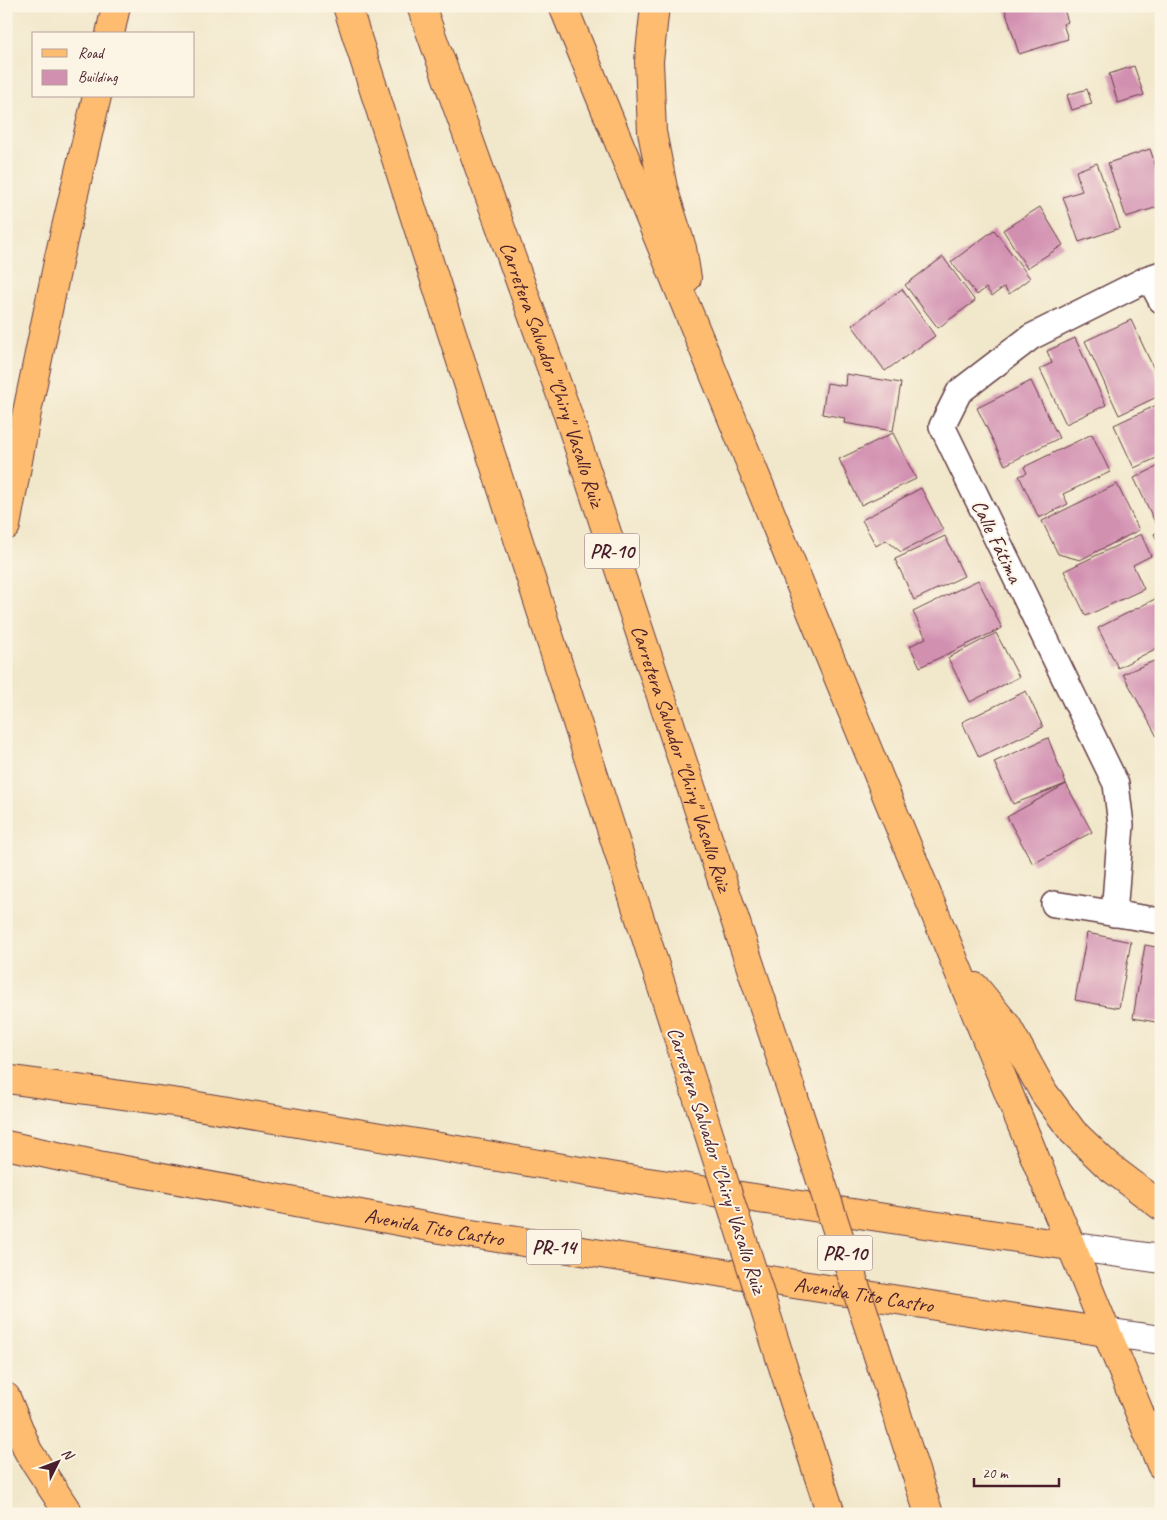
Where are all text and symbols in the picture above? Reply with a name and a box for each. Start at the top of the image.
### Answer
legend [32,32,195,98]
text: Road [78,44,105,63]
text: Building [78,68,118,87]
street label: Carretera Salvador "Chiry" Vasallo Ruiz [494,238,611,512]
street label: Calle Fátima [966,495,1029,588]
road number: PR-10 [584,534,640,568]
street label: Carretera Salvador "Chiry" Vasallo Ruiz [625,622,738,897]
street label: Carretera Salvador "Chiry" Vasallo Ruiz [662,1024,773,1299]
street label: Avenida Tito Castro [363,1202,507,1252]
road number: PR-14 [526,1230,582,1264]
road number: PR-10 [818,1236,872,1270]
street label: Avenida Tito Castro [792,1271,937,1319]
north arrow [32,1438,82,1488]
text: N [58,1445,78,1464]
scale bar [974,1455,1060,1487]
text: 20 m [982,1464,1009,1483]

